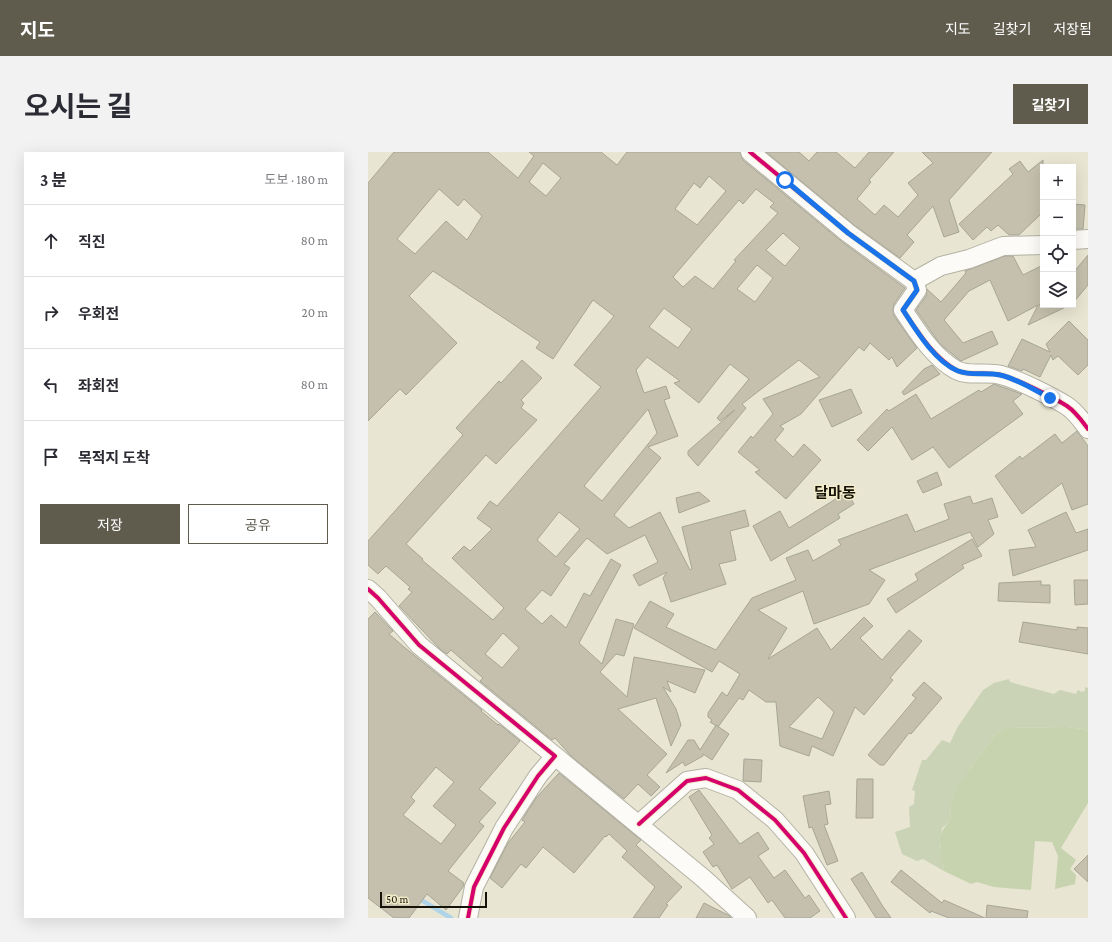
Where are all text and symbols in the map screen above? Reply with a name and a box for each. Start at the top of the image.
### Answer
text: 지도 [20,20,55,41]
text: 지도 [945,21,971,37]
text: 길찾기 [993,21,1031,37]
text: 저장됨 [1053,21,1092,37]
button: 길찾기 [1013,84,1088,124]
text: 오시는 길 [24,91,132,122]
map controls [1040,164,1076,308]
button: + [1040,164,1076,200]
text: 3 분 [40,171,67,190]
route start [776,171,794,189]
text: 도보 · 180 m [265,172,328,187]
button: − [1040,200,1076,236]
icon: ahead [40,230,62,252]
text: 80 m [301,233,328,248]
text: 직진 [78,234,106,250]
button: locate [1040,236,1076,272]
button: layers [1040,272,1076,308]
icon: right [40,302,62,324]
text: 20 m [302,305,328,320]
text: 우회전 [78,306,119,322]
icon: left [40,374,62,396]
text: 80 m [301,377,328,392]
text: 좌회전 [78,378,119,394]
route end [1041,389,1059,407]
icon: arrive [40,446,62,468]
text: 목적지 도착 [78,450,150,466]
district label: 달마동 [814,485,856,501]
button: 저장 [40,504,180,544]
button: 공유 [188,504,328,544]
scale bar [380,890,487,909]
text: 50 m [386,893,408,905]

